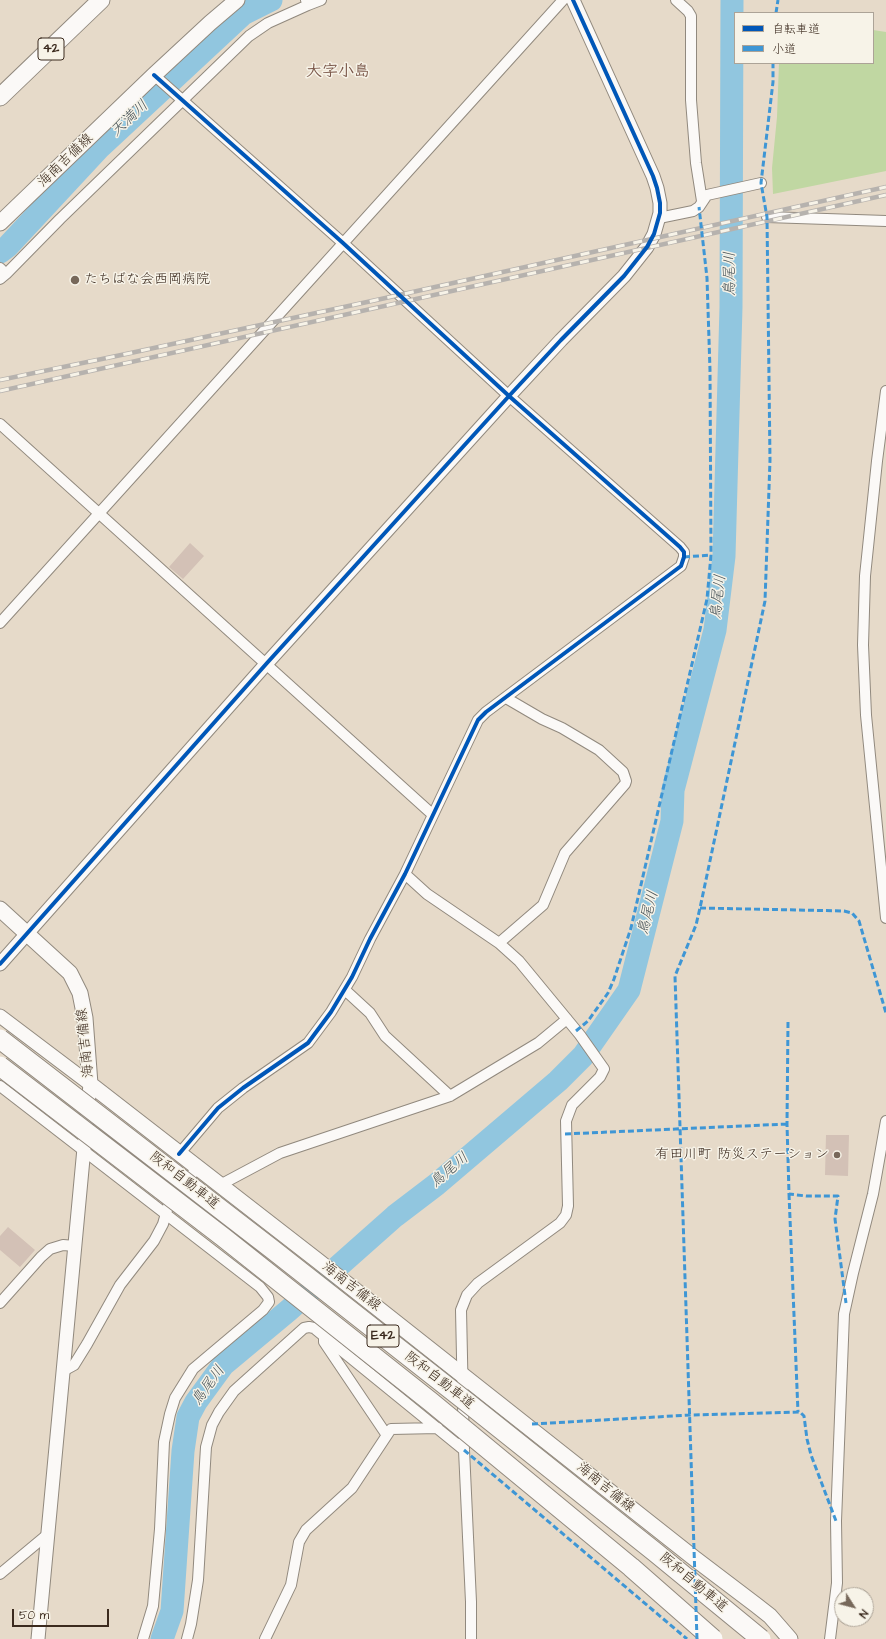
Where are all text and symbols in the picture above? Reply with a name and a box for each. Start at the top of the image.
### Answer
legend [734,12,874,64]
text: 自転車道 [772,21,820,38]
road number: 42 [38,38,64,60]
text: 小道 [772,41,796,58]
district label: 大字小島 [306,63,370,83]
water label: 天満川 [107,97,153,141]
street label: 海南吉備線 [35,131,97,191]
water label: 鳥尾川 [722,252,740,296]
place label: たちばな会西岡病院 [84,272,210,288]
marker: たちばな会西岡病院 [69,274,81,286]
water label: 鳥尾川 [707,574,731,620]
water label: 鳥尾川 [635,889,663,937]
street label: 海南吉備線 [74,1007,98,1079]
place label: 有田川町 防災ステーション [655,1147,829,1163]
street label: 阪和自動車道 [146,1149,222,1213]
water label: 鳥尾川 [427,1150,473,1192]
marker: 有田川町 防災ステーション [832,1150,842,1160]
street label: 海南吉備線 [318,1259,384,1315]
road number: E42 [367,1325,399,1347]
street label: 阪和自動車道 [401,1349,477,1413]
water label: 鳥尾川 [188,1363,230,1409]
street label: 海南吉備線 [573,1459,637,1517]
street label: 阪和自動車道 [655,1550,731,1616]
north arrow [834,1587,874,1627]
scale bar [14,1601,111,1627]
text: 50 m [19,1607,49,1624]
text: N [855,1607,871,1621]

